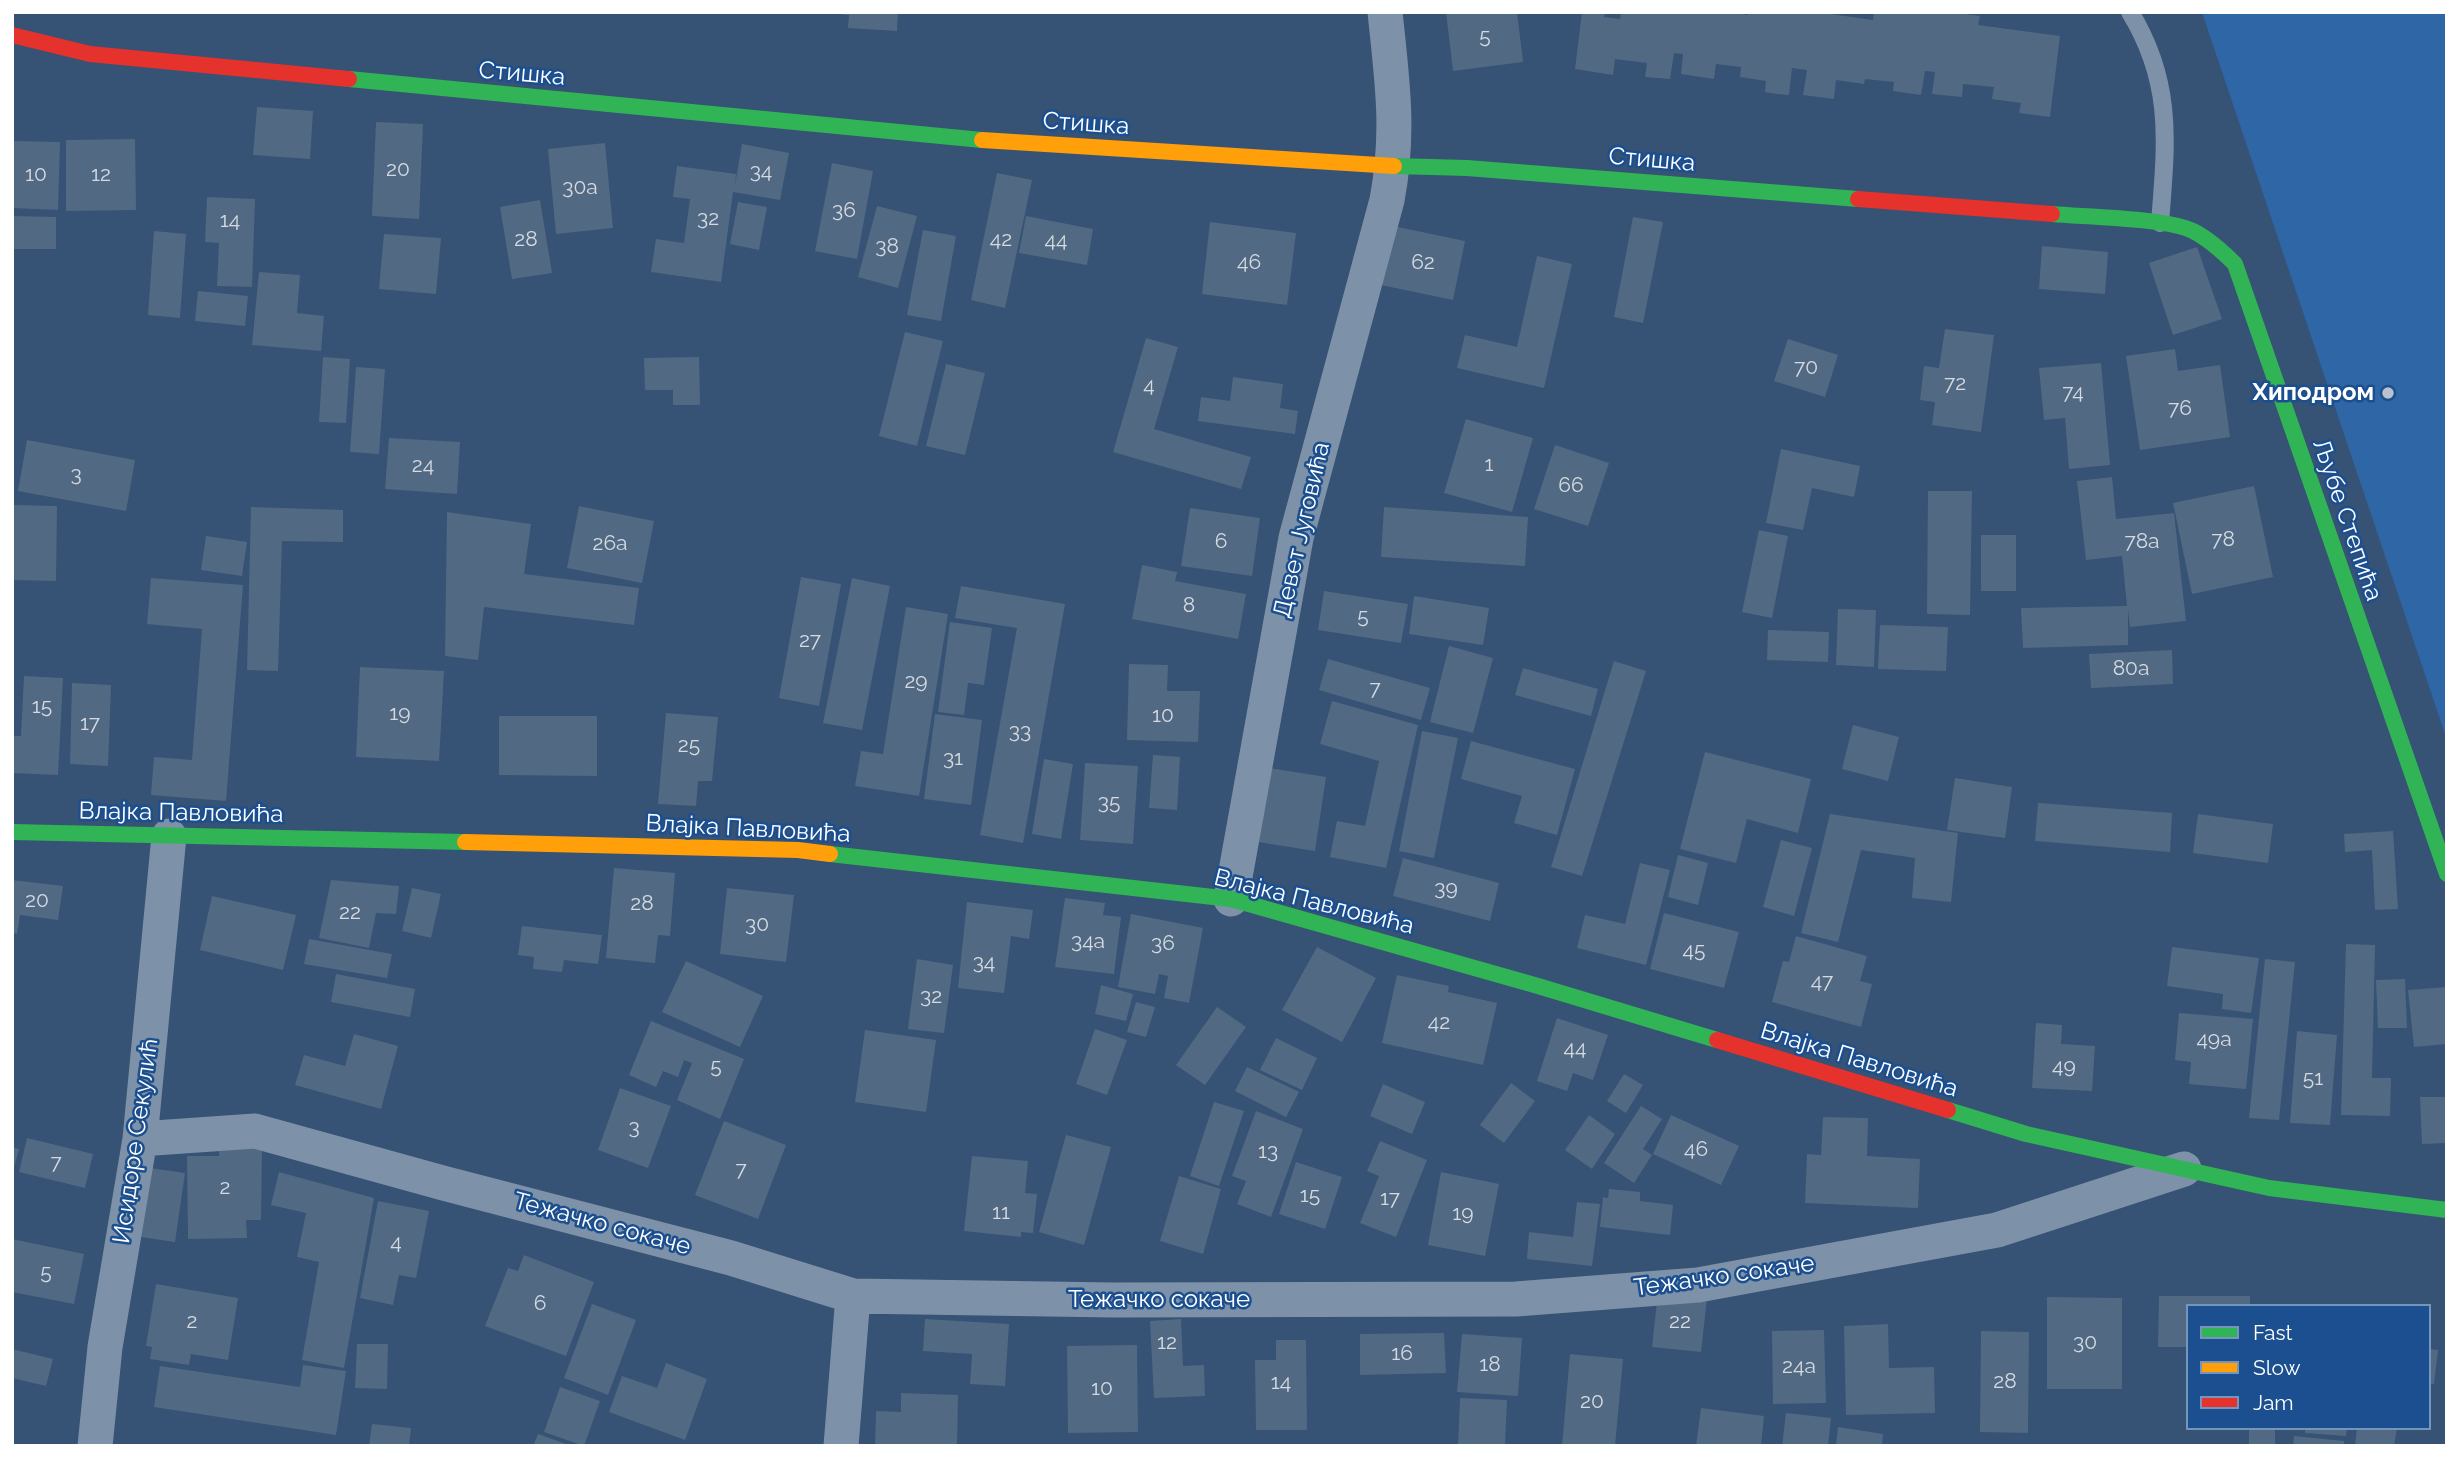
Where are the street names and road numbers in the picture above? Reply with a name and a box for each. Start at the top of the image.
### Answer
street label: Стишка [477,56,567,92]
street label: Стишка [1042,107,1130,141]
street label: Стишка [1607,142,1697,178]
street label: Љубе Степића [2306,435,2388,605]
street label: Девет Југовића [1268,439,1336,621]
street label: Влајка Павловића [78,797,284,829]
street label: Влајка Павловића [645,809,851,849]
street label: Влајка Павловића [1211,863,1417,941]
street label: Влајка Павловића [1757,1016,1961,1104]
street label: Исидоре Секулић [107,1037,165,1245]
street label: Тежачко сокаче [510,1187,694,1261]
street label: Тежачко сокаче [1632,1249,1816,1303]
street label: Тежачко сокаче [1068,1286,1250,1314]

